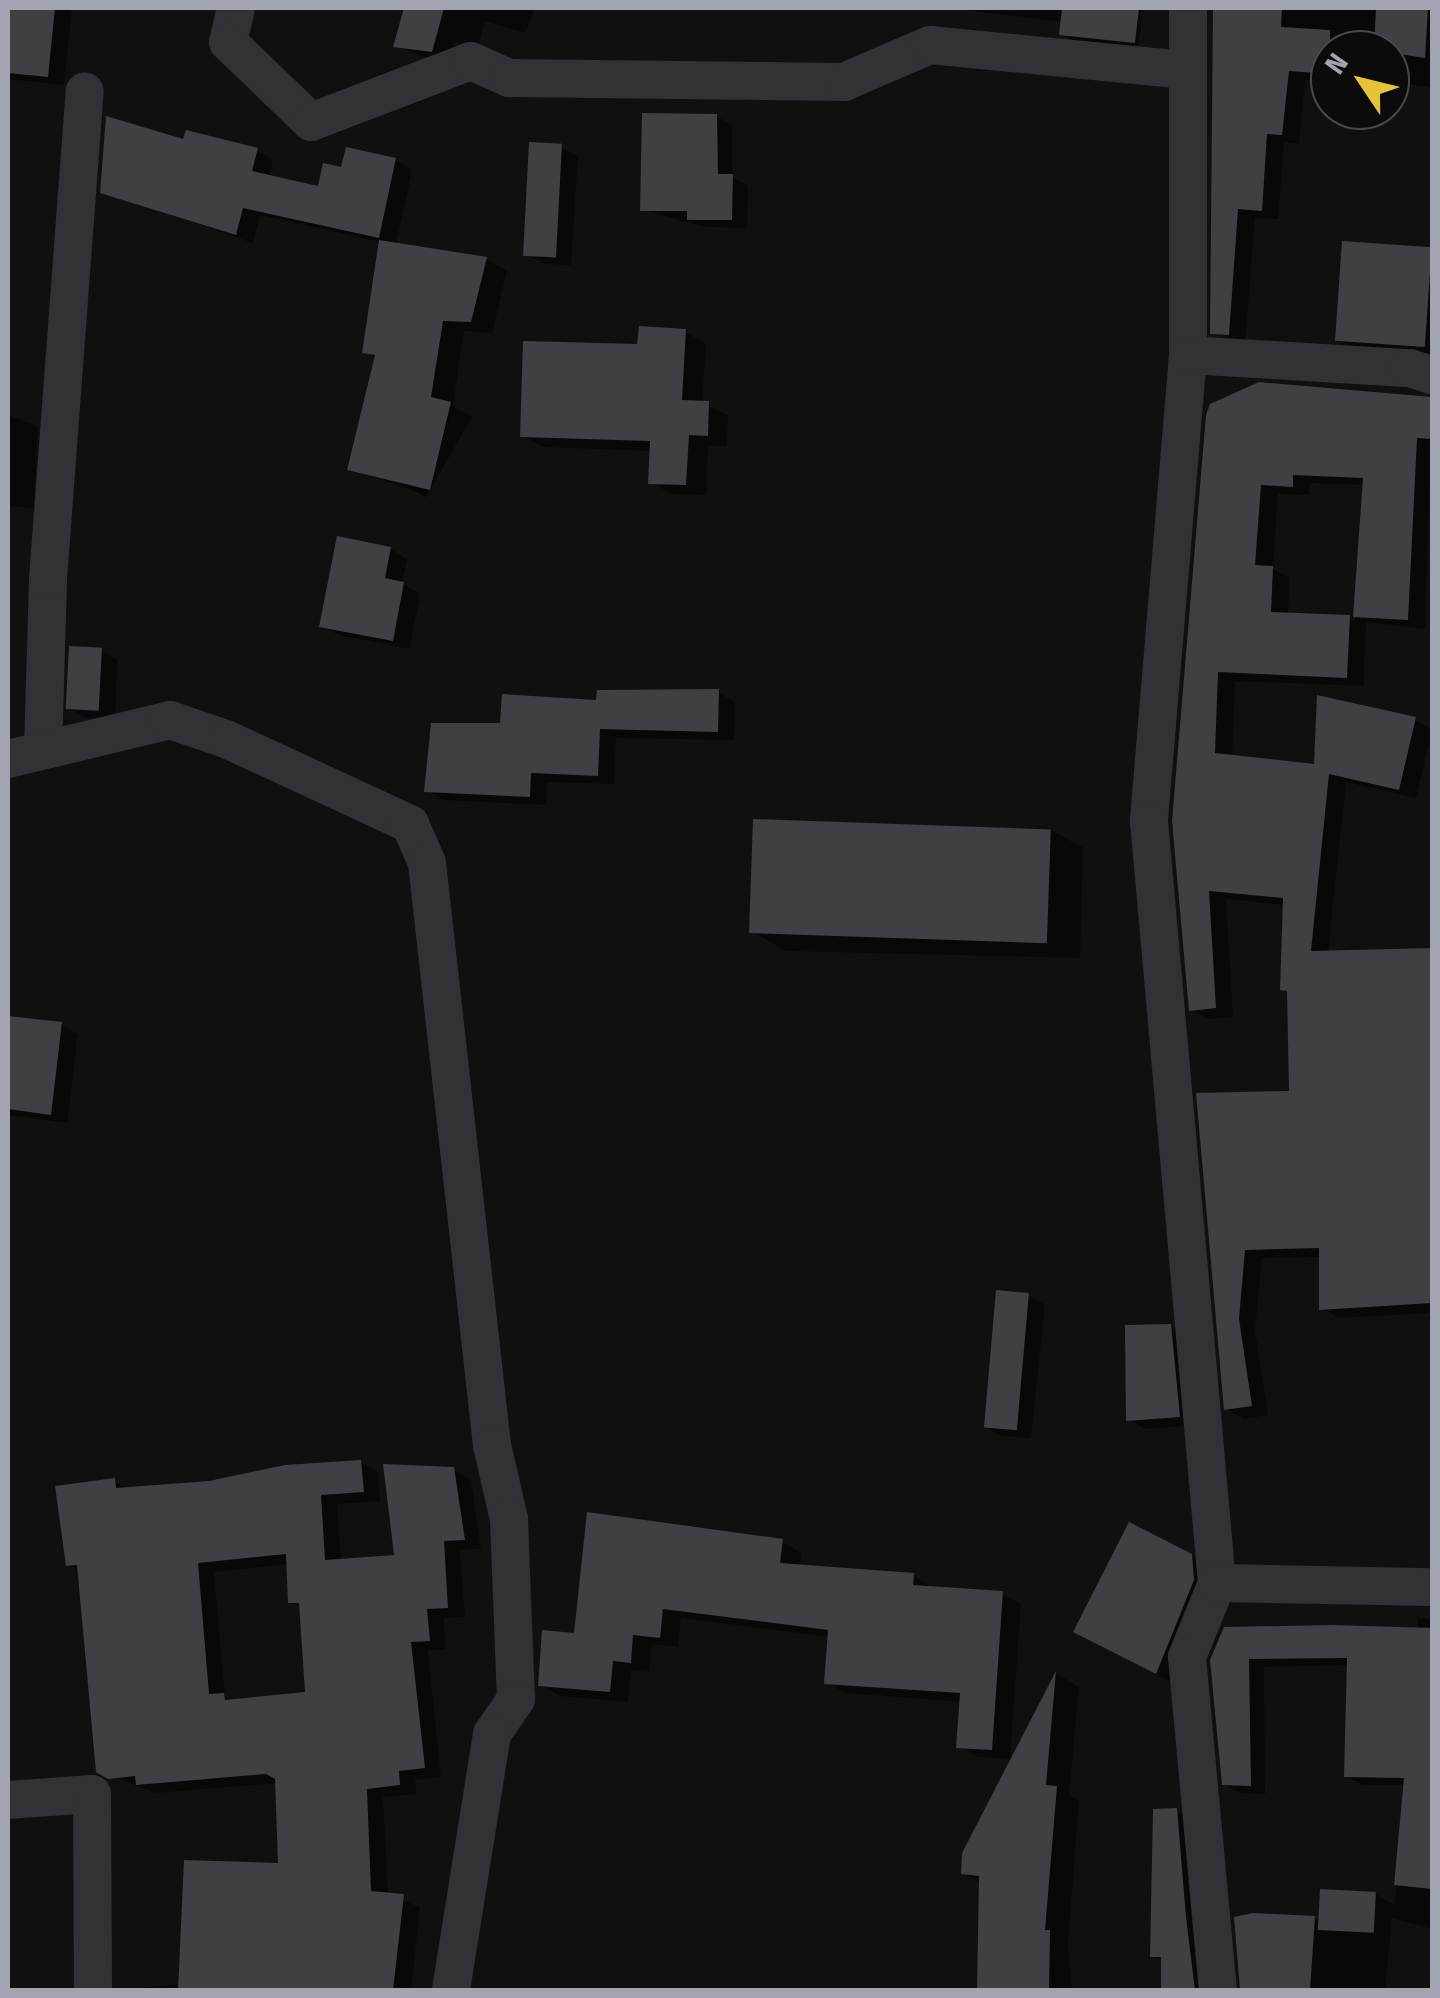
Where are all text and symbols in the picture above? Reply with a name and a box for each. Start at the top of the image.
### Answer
north arrow [1310,30,1410,130]
text: N [1318,47,1355,80]

